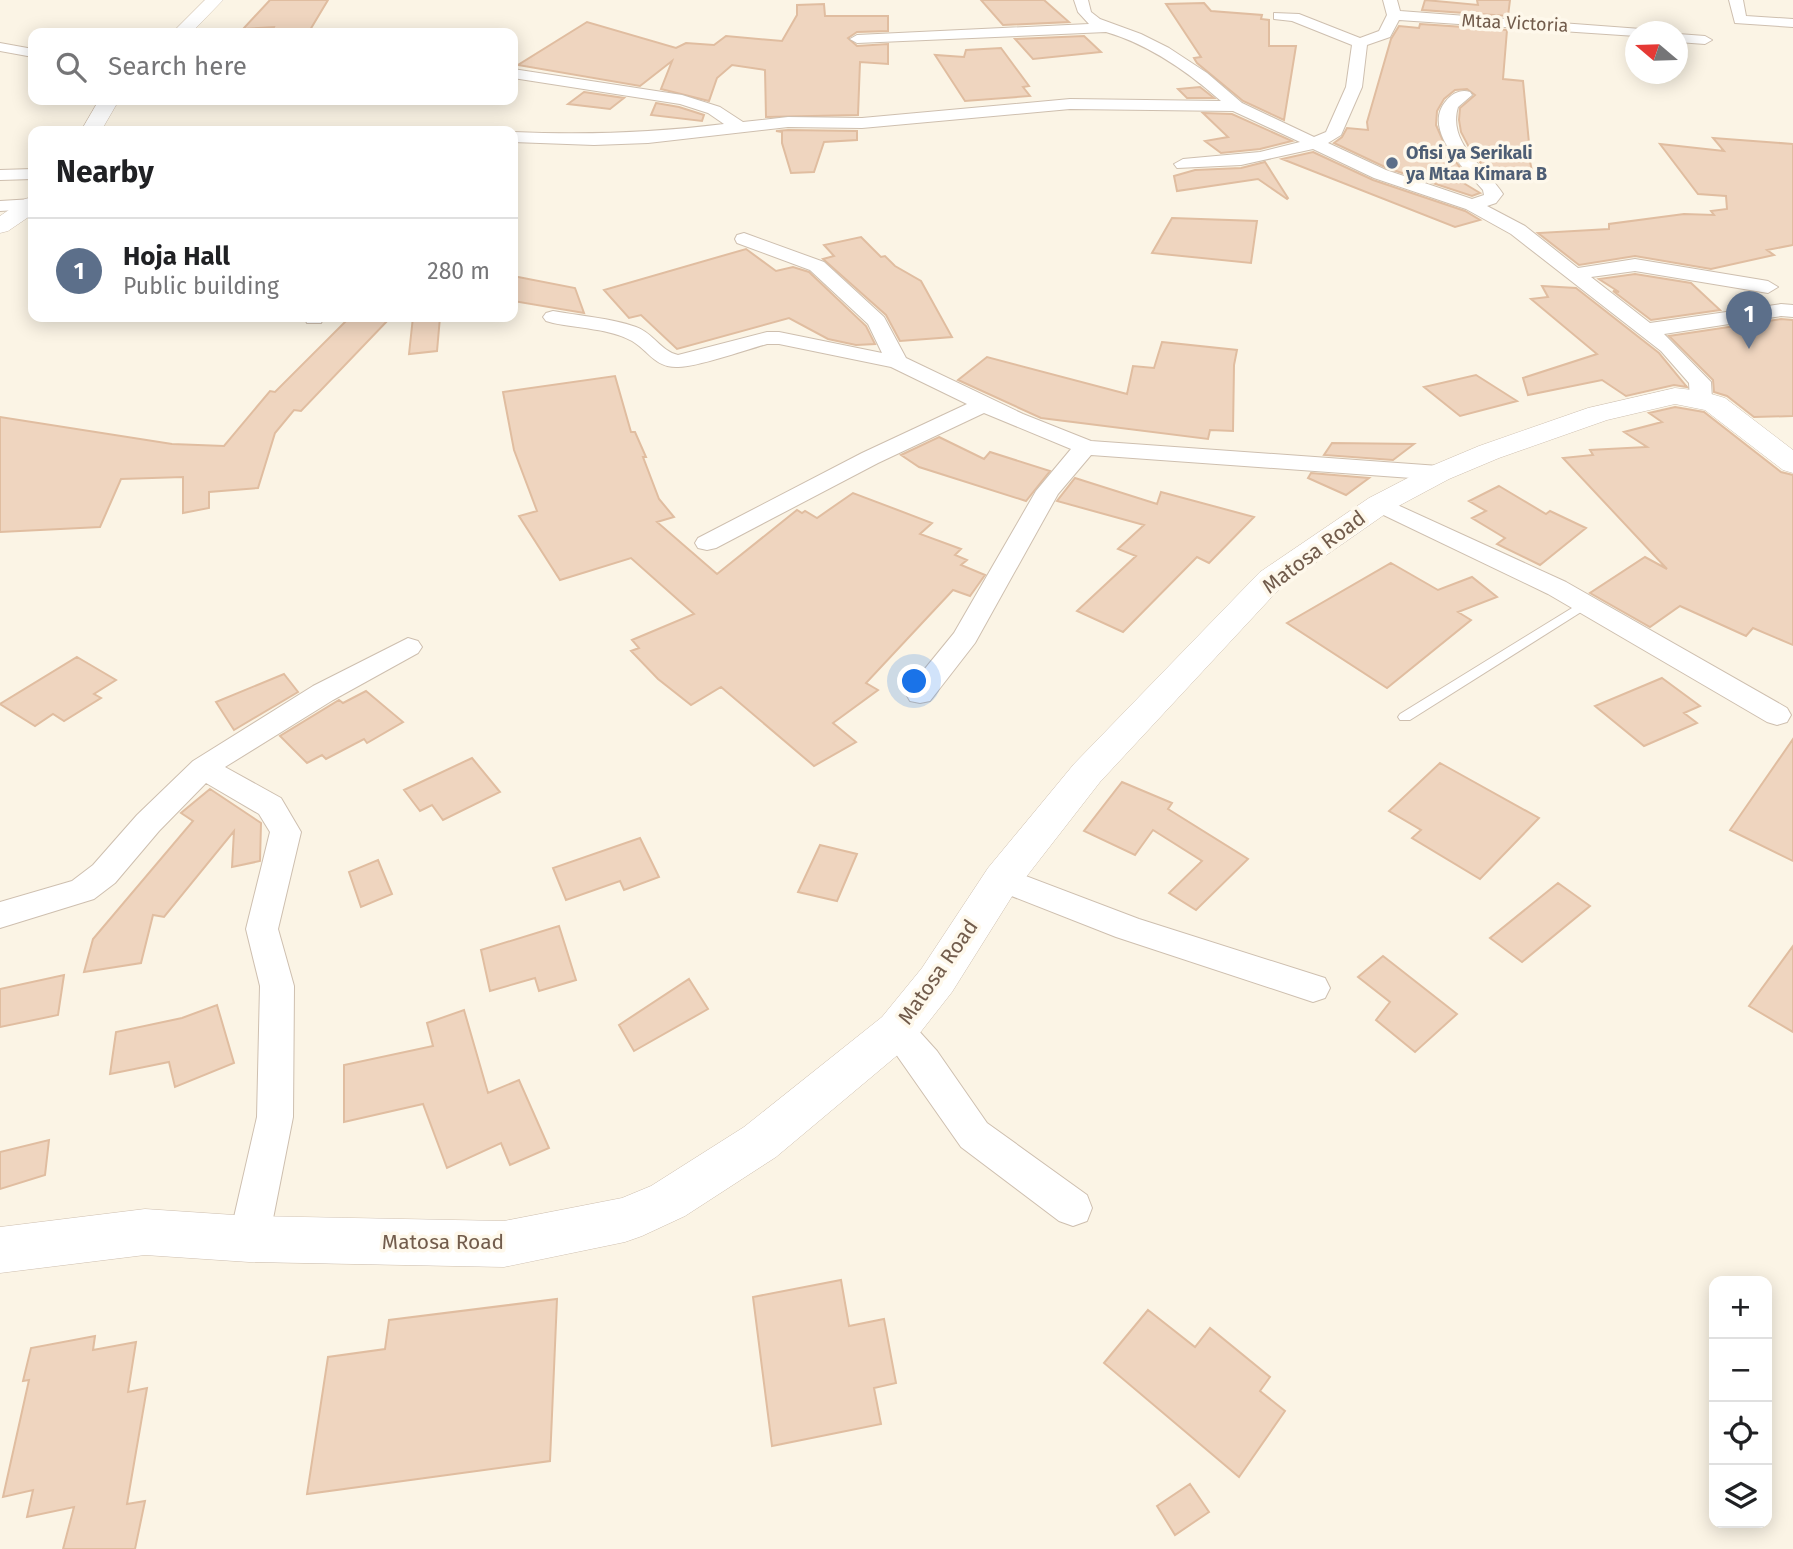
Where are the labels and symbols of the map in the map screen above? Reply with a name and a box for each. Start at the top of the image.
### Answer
street label: Mtaa Victoria [1461,9,1569,37]
north arrow [1625,21,1688,84]
place label: Ofisi ya Serikali ya Mtaa Kimara B [1405,142,1547,185]
marker: Ofisi ya Serikali ya Mtaa Kimara B [1384,155,1400,171]
pin: 1 [1726,291,1772,349]
street label: Matosa Road [1257,505,1371,599]
your location [897,664,931,698]
street label: Matosa Road [892,914,984,1030]
street label: Matosa Road [382,1229,504,1255]

